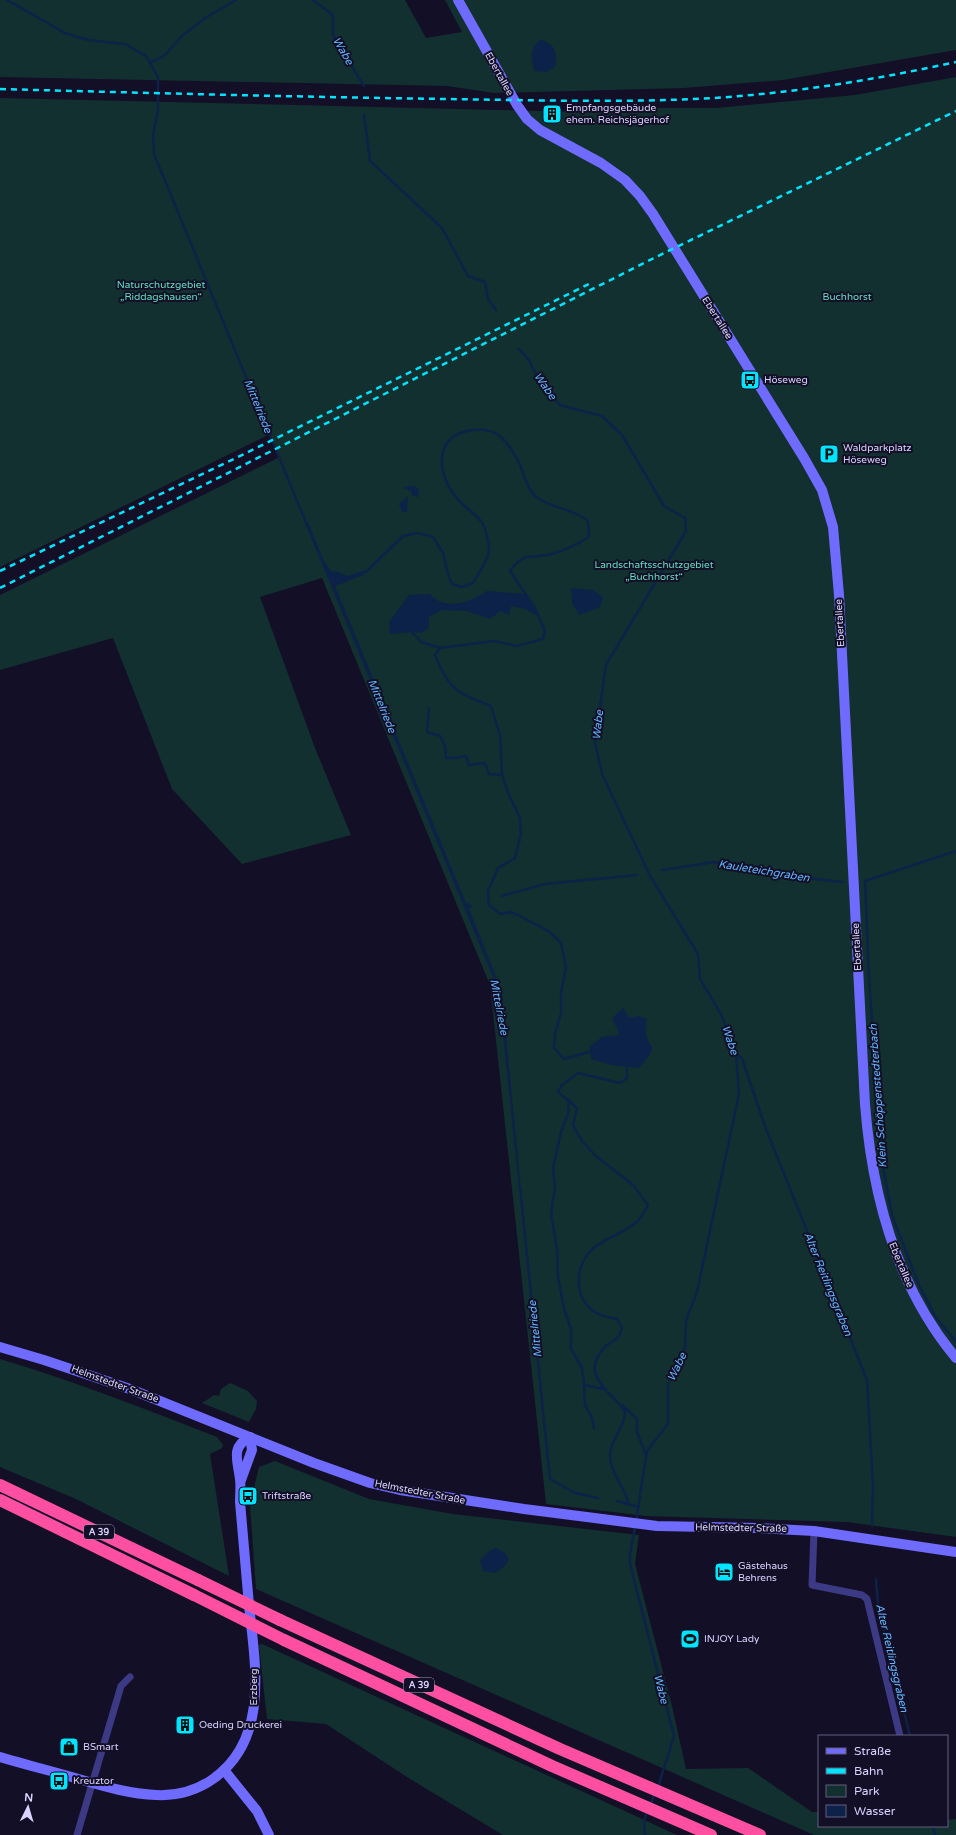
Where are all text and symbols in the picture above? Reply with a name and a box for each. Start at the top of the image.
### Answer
water label: Wabe [330,35,357,68]
street label: Ebertallee [482,50,516,98]
place label: Empfangsgebäude ehem. Reichsjägerhof [566,102,669,126]
building icon: Empfangsgebäude ehem. Reichsjägerhof [541,103,563,125]
park label: Naturschutzgebiet „Riddagshausen“ [117,279,205,303]
park label: Buchhorst [823,291,872,303]
street label: Ebertallee [699,295,735,342]
bus stop icon: Höseweg [739,369,761,391]
water label: Wabe [531,370,559,403]
place label: Höseweg [764,374,808,386]
water label: Mittelriede [241,377,275,436]
place label: Waldparkplatz Höseweg [843,442,911,466]
parking icon: Waldparkplatz Höseweg [818,443,840,465]
park label: Landschaftsschutzgebiet „Buchhorst“ [594,559,714,583]
street label: Ebertallee [833,598,847,647]
water label: Mittelriede [365,677,399,736]
water label: Wabe [590,709,606,741]
water label: Kauleteichgraben [718,857,811,885]
street label: Ebertallee [850,922,864,971]
water label: Mittelriede [487,978,511,1037]
water label: Klein Schöppenstedterbach [866,1023,890,1168]
water label: Wabe [719,1024,741,1057]
water label: Alter Reitlingsgraben [801,1230,855,1338]
street label: Ebertallee [886,1241,916,1290]
water label: Mittelriede [525,1299,544,1358]
water label: Wabe [665,1350,690,1383]
street label: Helmstedter Straße [70,1363,161,1405]
street label: Helmstedter Straße [374,1477,467,1507]
bus stop icon: Triftstraße [237,1485,259,1507]
place label: Triftstraße [262,1490,311,1502]
street label: Helmstedter Straße [695,1521,787,1535]
road number: A 39 [84,1525,114,1539]
place label: Gästehaus Behrens [738,1560,788,1584]
hotel icon: Gästehaus Behrens [713,1561,735,1583]
water label: Alter Reitlingsgraben [873,1603,911,1714]
sports icon: INJOY Lady [679,1628,701,1650]
place label: INJOY Lady [704,1633,760,1645]
street label: Erzberg [248,1668,260,1706]
water label: Wabe [651,1673,671,1706]
road number: A 39 [404,1678,434,1692]
building icon: Oeding Druckerei [174,1714,196,1736]
place label: Oeding Druckerei [199,1719,282,1731]
legend [818,1735,948,1827]
shop icon: BSmart [58,1736,80,1758]
place label: BSmart [83,1741,119,1753]
text: Straße [854,1744,891,1758]
text: Bahn [854,1764,884,1778]
bus stop icon: Kreuztor [48,1770,70,1792]
place label: Kreuztor [73,1775,114,1787]
text: Park [854,1784,880,1798]
north arrow [8,1787,48,1827]
text: N [24,1791,34,1804]
text: Wasser [854,1804,896,1818]

